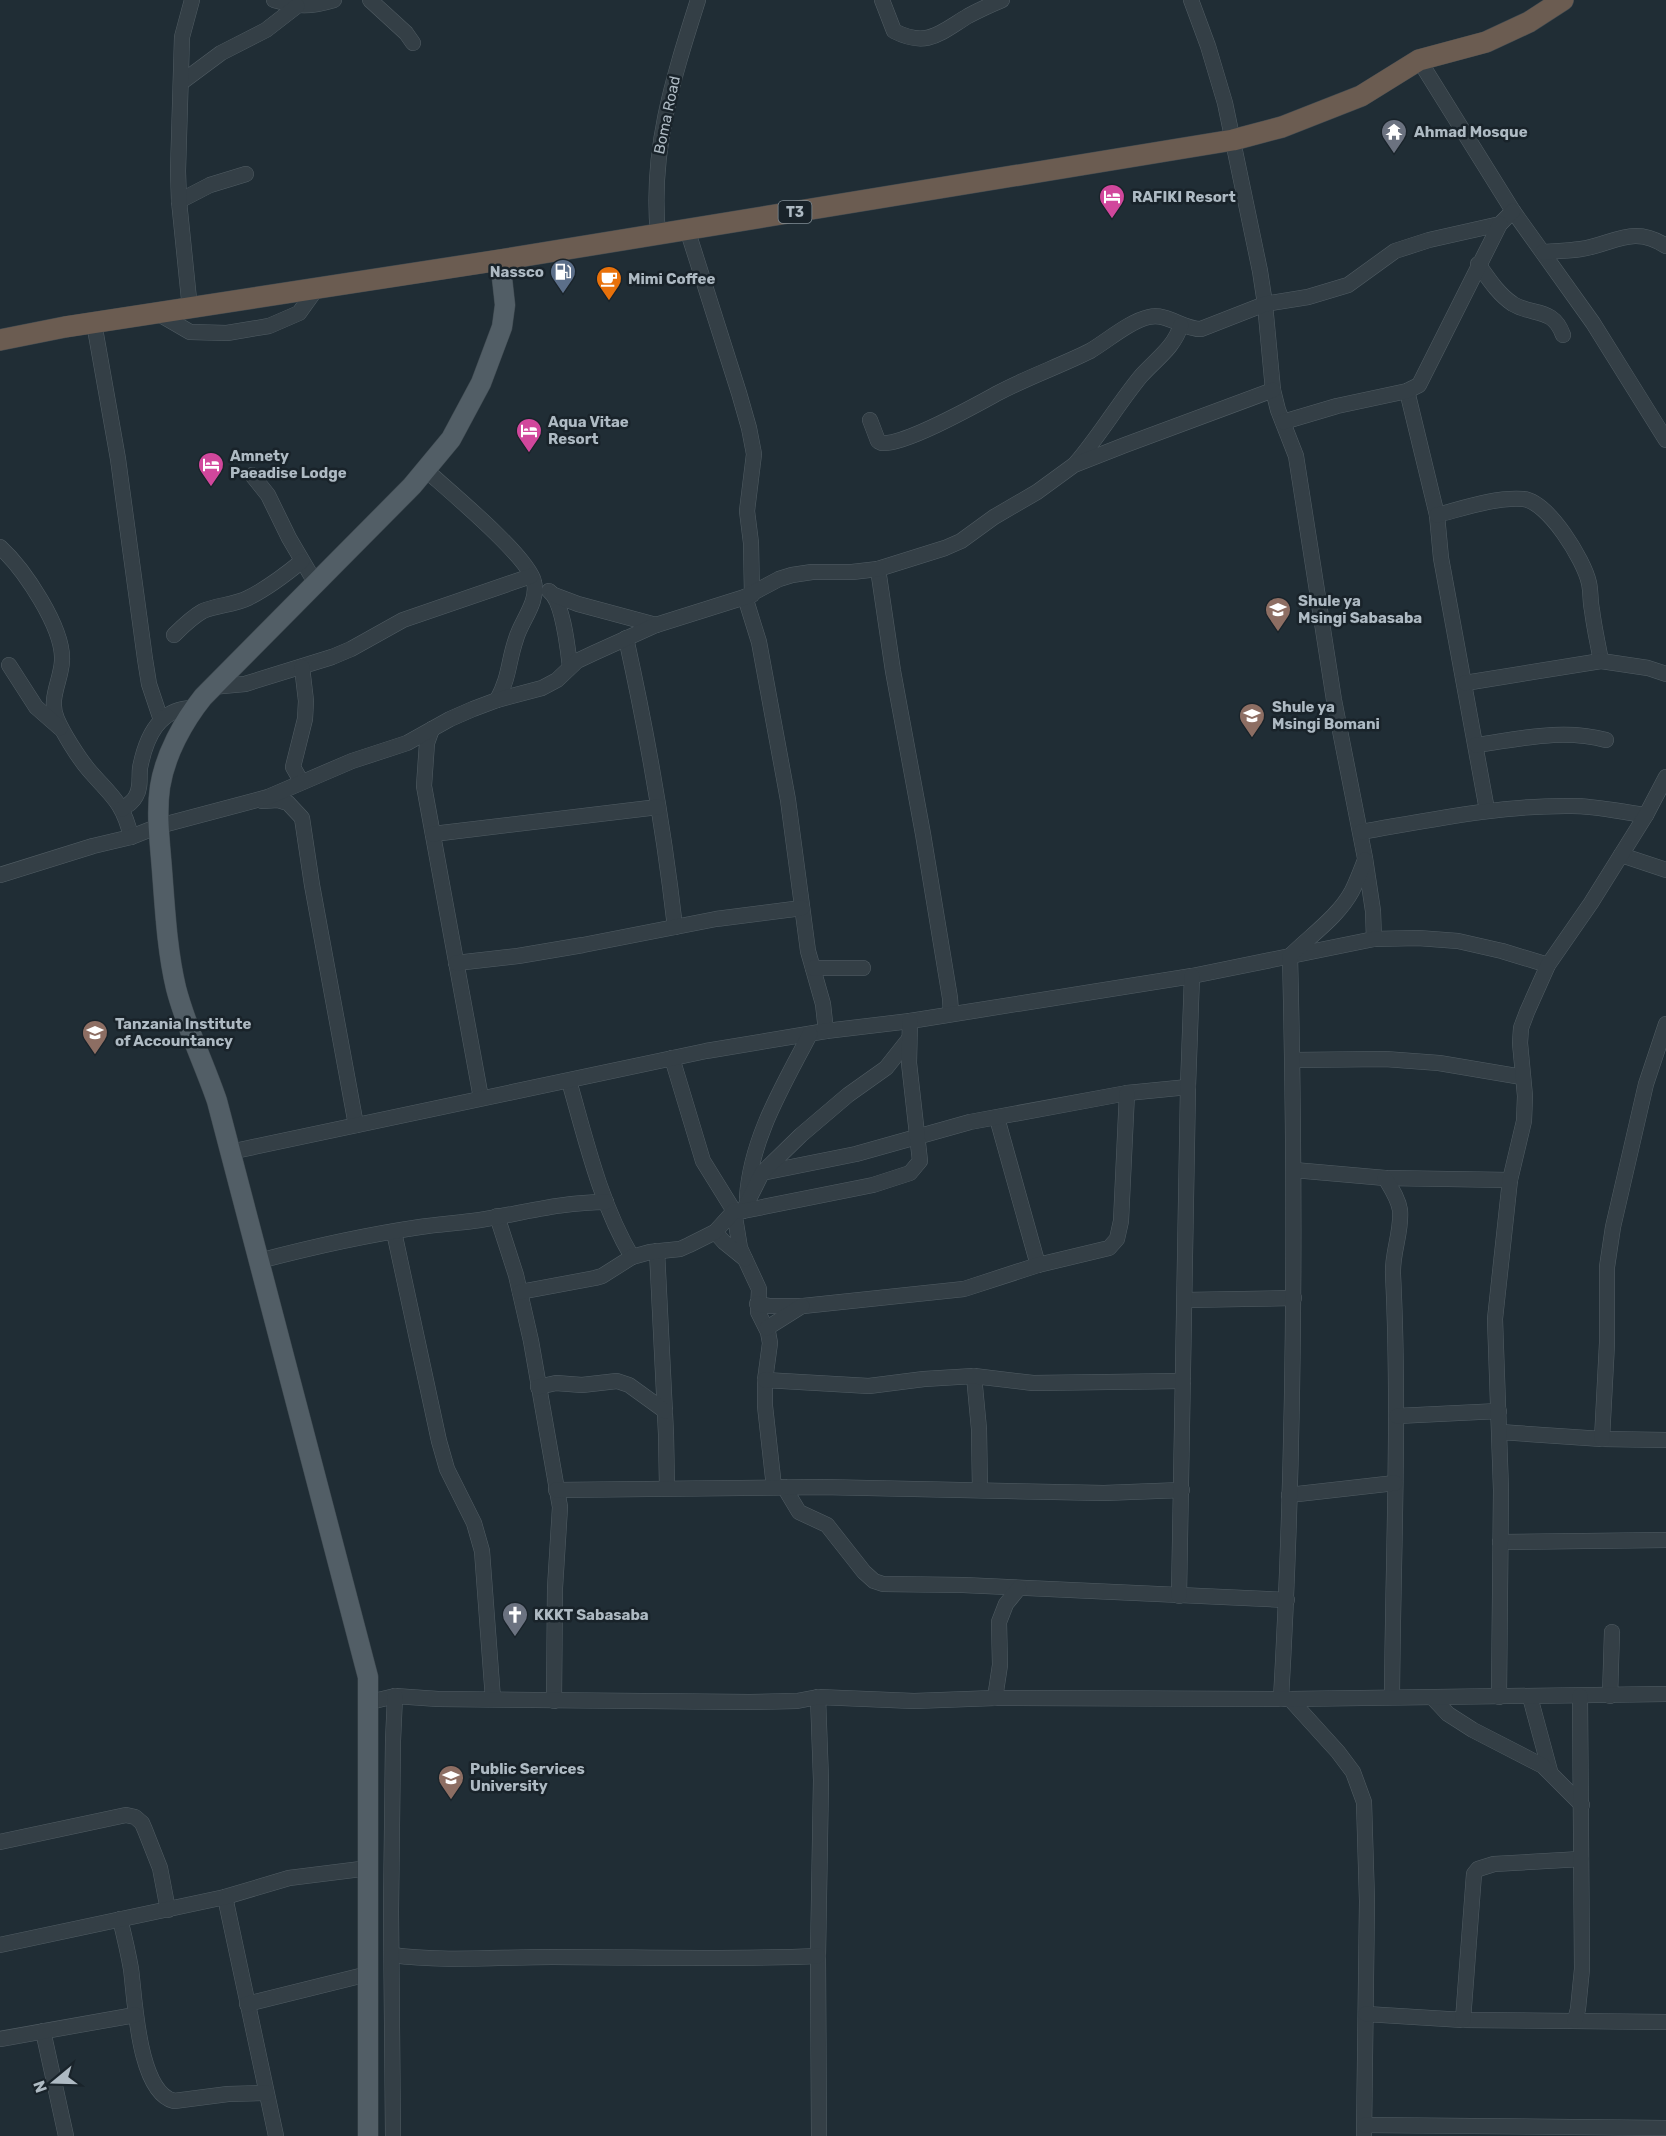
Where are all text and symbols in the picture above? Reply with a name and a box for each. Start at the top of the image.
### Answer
street label: Boma Road [650,74,684,156]
temple icon: Ahmad Mosque [1379,117,1409,155]
place label: Ahmad Mosque [1414,123,1528,141]
hotel icon: RAFIKI Resort [1097,182,1127,220]
place label: RAFIKI Resort [1132,188,1236,206]
road number: T3 [778,201,812,223]
fuel station icon: Nassco [548,257,578,295]
place label: Nassco [490,263,544,281]
cafe icon: Mimi Coffee [594,264,624,302]
place label: Mimi Coffee [628,270,715,288]
place label: Aqua Vitae Resort [548,413,629,448]
hotel icon: Aqua Vitae Resort [514,416,544,454]
place label: Amnety Paeadise Lodge [230,447,347,482]
hotel icon: Amnety Paeadise Lodge [196,450,226,488]
place label: Shule ya Msingi Sabasaba [1298,592,1422,627]
school or university icon: Shule ya Msingi Sabasaba [1263,595,1293,633]
place label: Shule ya Msingi Bomani [1272,698,1380,733]
school or university icon: Shule ya Msingi Bomani [1237,701,1267,739]
place label: Tanzania Institute of Accountancy [115,1015,251,1050]
school or university icon: Tanzania Institute of Accountancy [80,1018,110,1056]
church icon: KKKT Sabasaba [500,1600,530,1638]
place label: KKKT Sabasaba [534,1606,649,1624]
place label: Public Services University [470,1760,585,1795]
school or university icon: Public Services University [436,1763,466,1801]
north arrow [24,2052,84,2112]
text: N [29,2078,51,2095]

